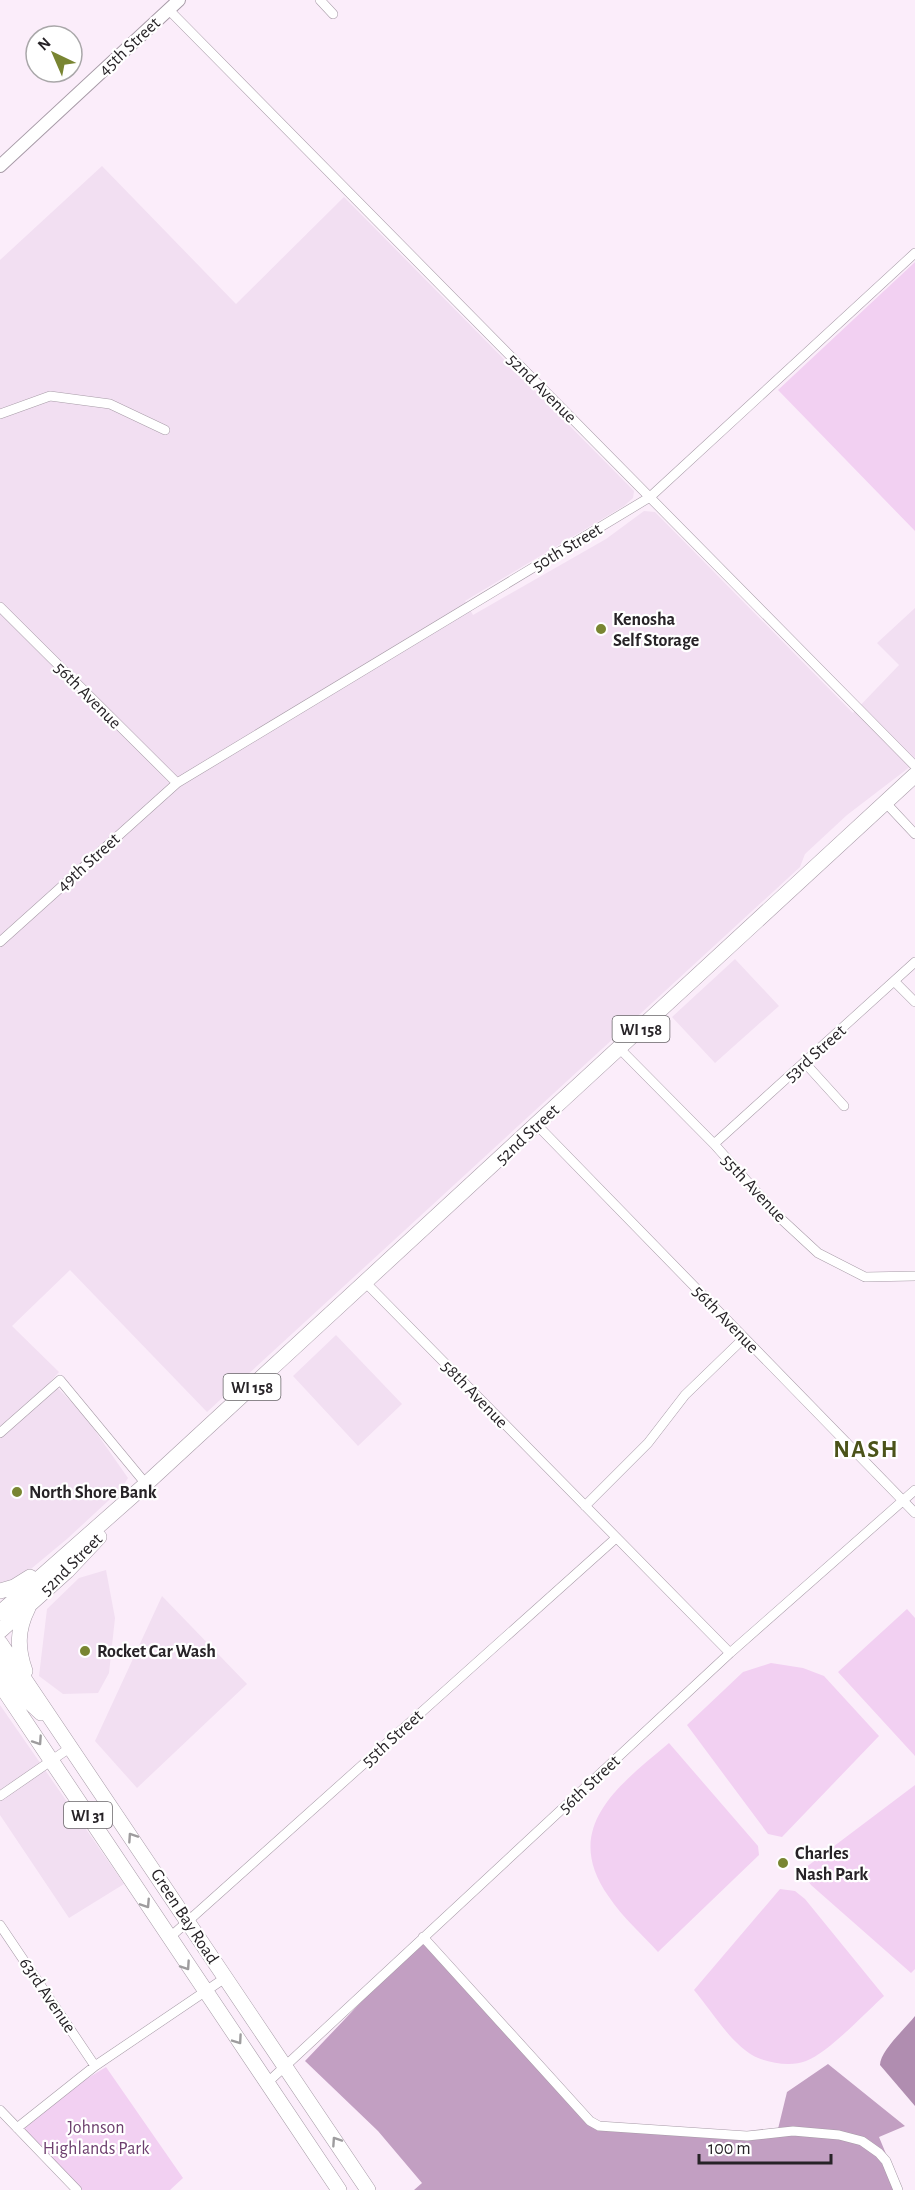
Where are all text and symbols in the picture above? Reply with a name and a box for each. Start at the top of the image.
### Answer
street label: 45th Street [96,14,164,79]
north arrow [24,24,84,84]
text: N [35,34,54,54]
street label: 52nd Avenue [503,351,579,427]
street label: 50th Street [530,520,606,576]
place label: Kenosha Self Storage [613,611,699,650]
marker: Kenosha Self Storage [594,622,608,636]
street label: 56th Avenue [50,659,124,733]
street label: 49th Street [54,830,124,895]
road number: WI 158 [612,1016,670,1042]
street label: 53rd Street [782,1022,850,1086]
street label: 52nd Street [492,1101,563,1168]
street label: 55th Avenue [717,1151,789,1226]
street label: 56th Avenue [689,1282,762,1357]
street label: 58th Avenue [438,1357,511,1432]
road number: WI 158 [224,1374,280,1400]
district label: NASH [833,1438,899,1462]
place label: North Shore Bank [29,1484,157,1502]
marker: North Shore Bank [10,1485,24,1499]
street label: 52nd Street [37,1530,106,1599]
place label: Rocket Car Wash [97,1643,216,1661]
marker: Rocket Car Wash [78,1644,92,1658]
street label: 55th Street [359,1707,427,1771]
one-way arrow [31,1734,42,1745]
street label: 56th Street [556,1752,624,1817]
road number: WI 31 [64,1802,112,1828]
one-way arrow [128,1833,139,1844]
place label: Charles Nash Park [795,1845,868,1884]
marker: Charles Nash Park [776,1856,790,1870]
street label: Green Bay Road [147,1866,221,1967]
one-way arrow [138,1897,149,1908]
street label: 63rd Avenue [16,1955,79,2036]
one-way arrow [179,1959,190,1970]
one-way arrow [231,2034,242,2045]
park label: Johnson Highlands Park [43,2119,150,2158]
scale bar [699,2127,831,2165]
one-way arrow [332,2137,343,2148]
text: 100 m [708,2140,751,2158]

